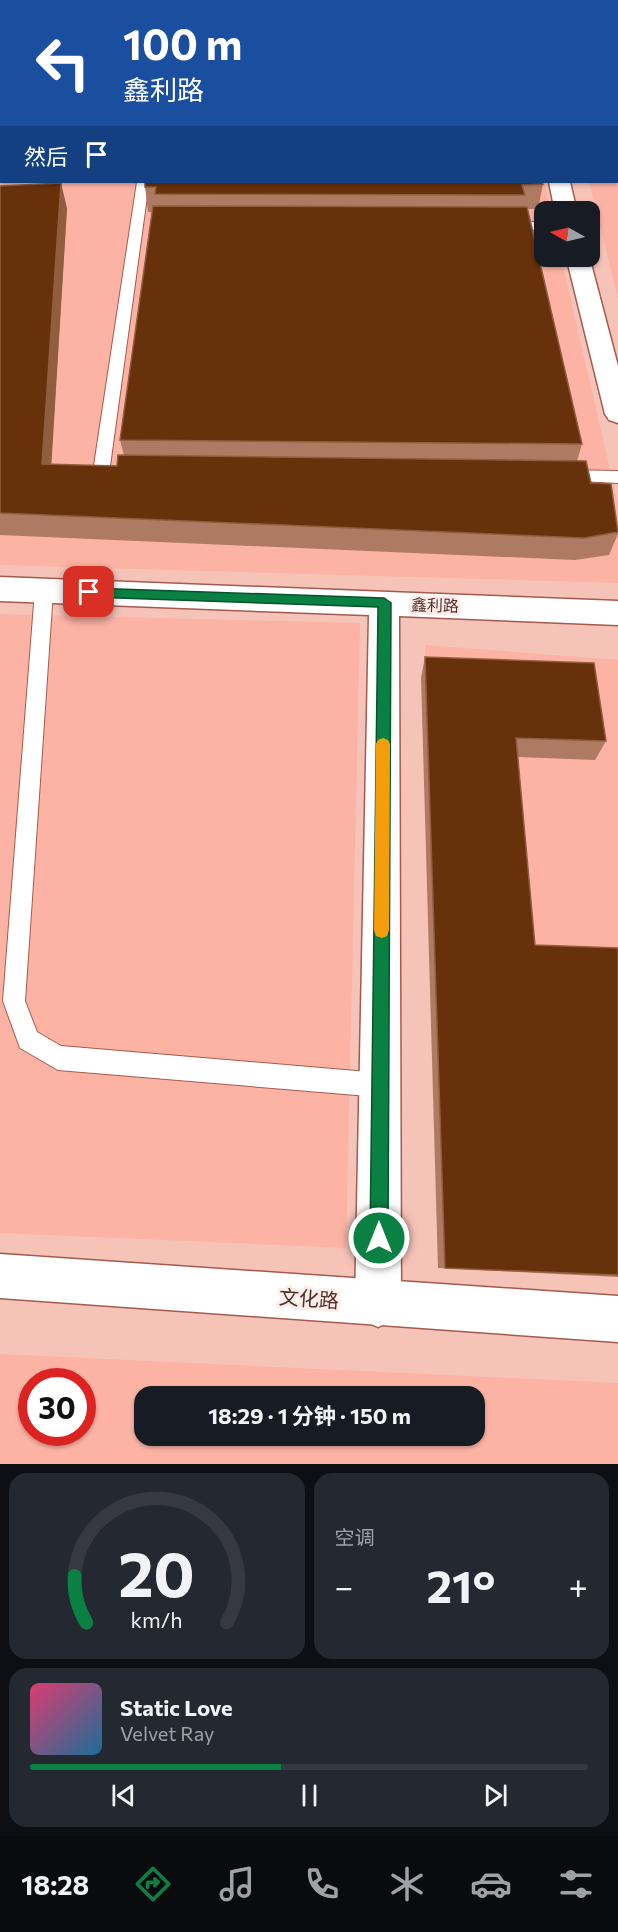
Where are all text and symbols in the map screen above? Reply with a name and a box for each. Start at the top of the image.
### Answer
text: 100 m [123,17,243,69]
icon: left [24,24,102,102]
text: 鑫利路 [123,73,204,106]
icon: arrive [80,138,113,171]
text: 然后 [24,143,68,170]
north arrow [534,201,600,267]
map controls [534,201,600,267]
pin [63,566,114,617]
icon: arrive [72,575,105,608]
street label: 鑫利路 [411,594,459,615]
position arrow [347,1206,411,1270]
street label: 文化路 [278,1284,340,1312]
speed limit sign: 30 [18,1368,96,1446]
text: 18:29 · 1 分钟 · 150 m [208,1402,411,1429]
text: 空调 [335,1525,375,1549]
text: 20 [118,1534,195,1610]
text: 21° [426,1557,495,1612]
text: − [335,1565,353,1606]
text: + [569,1565,588,1606]
text: km/h [131,1606,183,1632]
text: Static Love [120,1694,233,1721]
text: Velvet Ray [120,1721,214,1745]
icon: previous [107,1779,140,1812]
icon: pause [293,1779,326,1812]
icon: next [479,1779,512,1812]
icon: directions [132,1863,174,1905]
icon: music [216,1863,258,1905]
icon: phone [301,1863,343,1905]
icon: climate [386,1863,428,1905]
icon: car [470,1863,512,1905]
icon: filters [555,1863,597,1905]
text: 18:28 [21,1868,89,1901]

